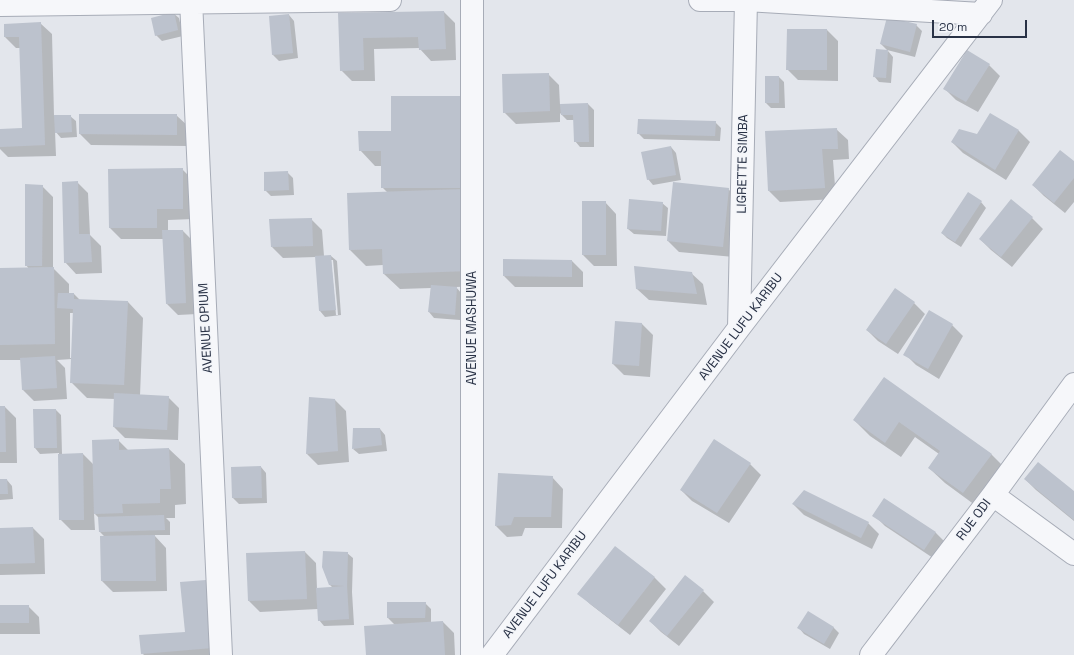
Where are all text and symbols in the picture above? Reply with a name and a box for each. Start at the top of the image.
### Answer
scale bar [934,12,1029,38]
text: 20 m [939,19,967,35]
street label: LIGRETTE SIMBA [734,114,752,214]
street label: AVENUE LUFU KARIBU [696,270,786,384]
street label: AVENUE MASHUWA [464,271,480,385]
street label: AVENUE OPIUM [196,282,216,374]
street label: RUE ODI [953,496,995,544]
street label: AVENUE LUFU KARIBU [500,528,590,642]

